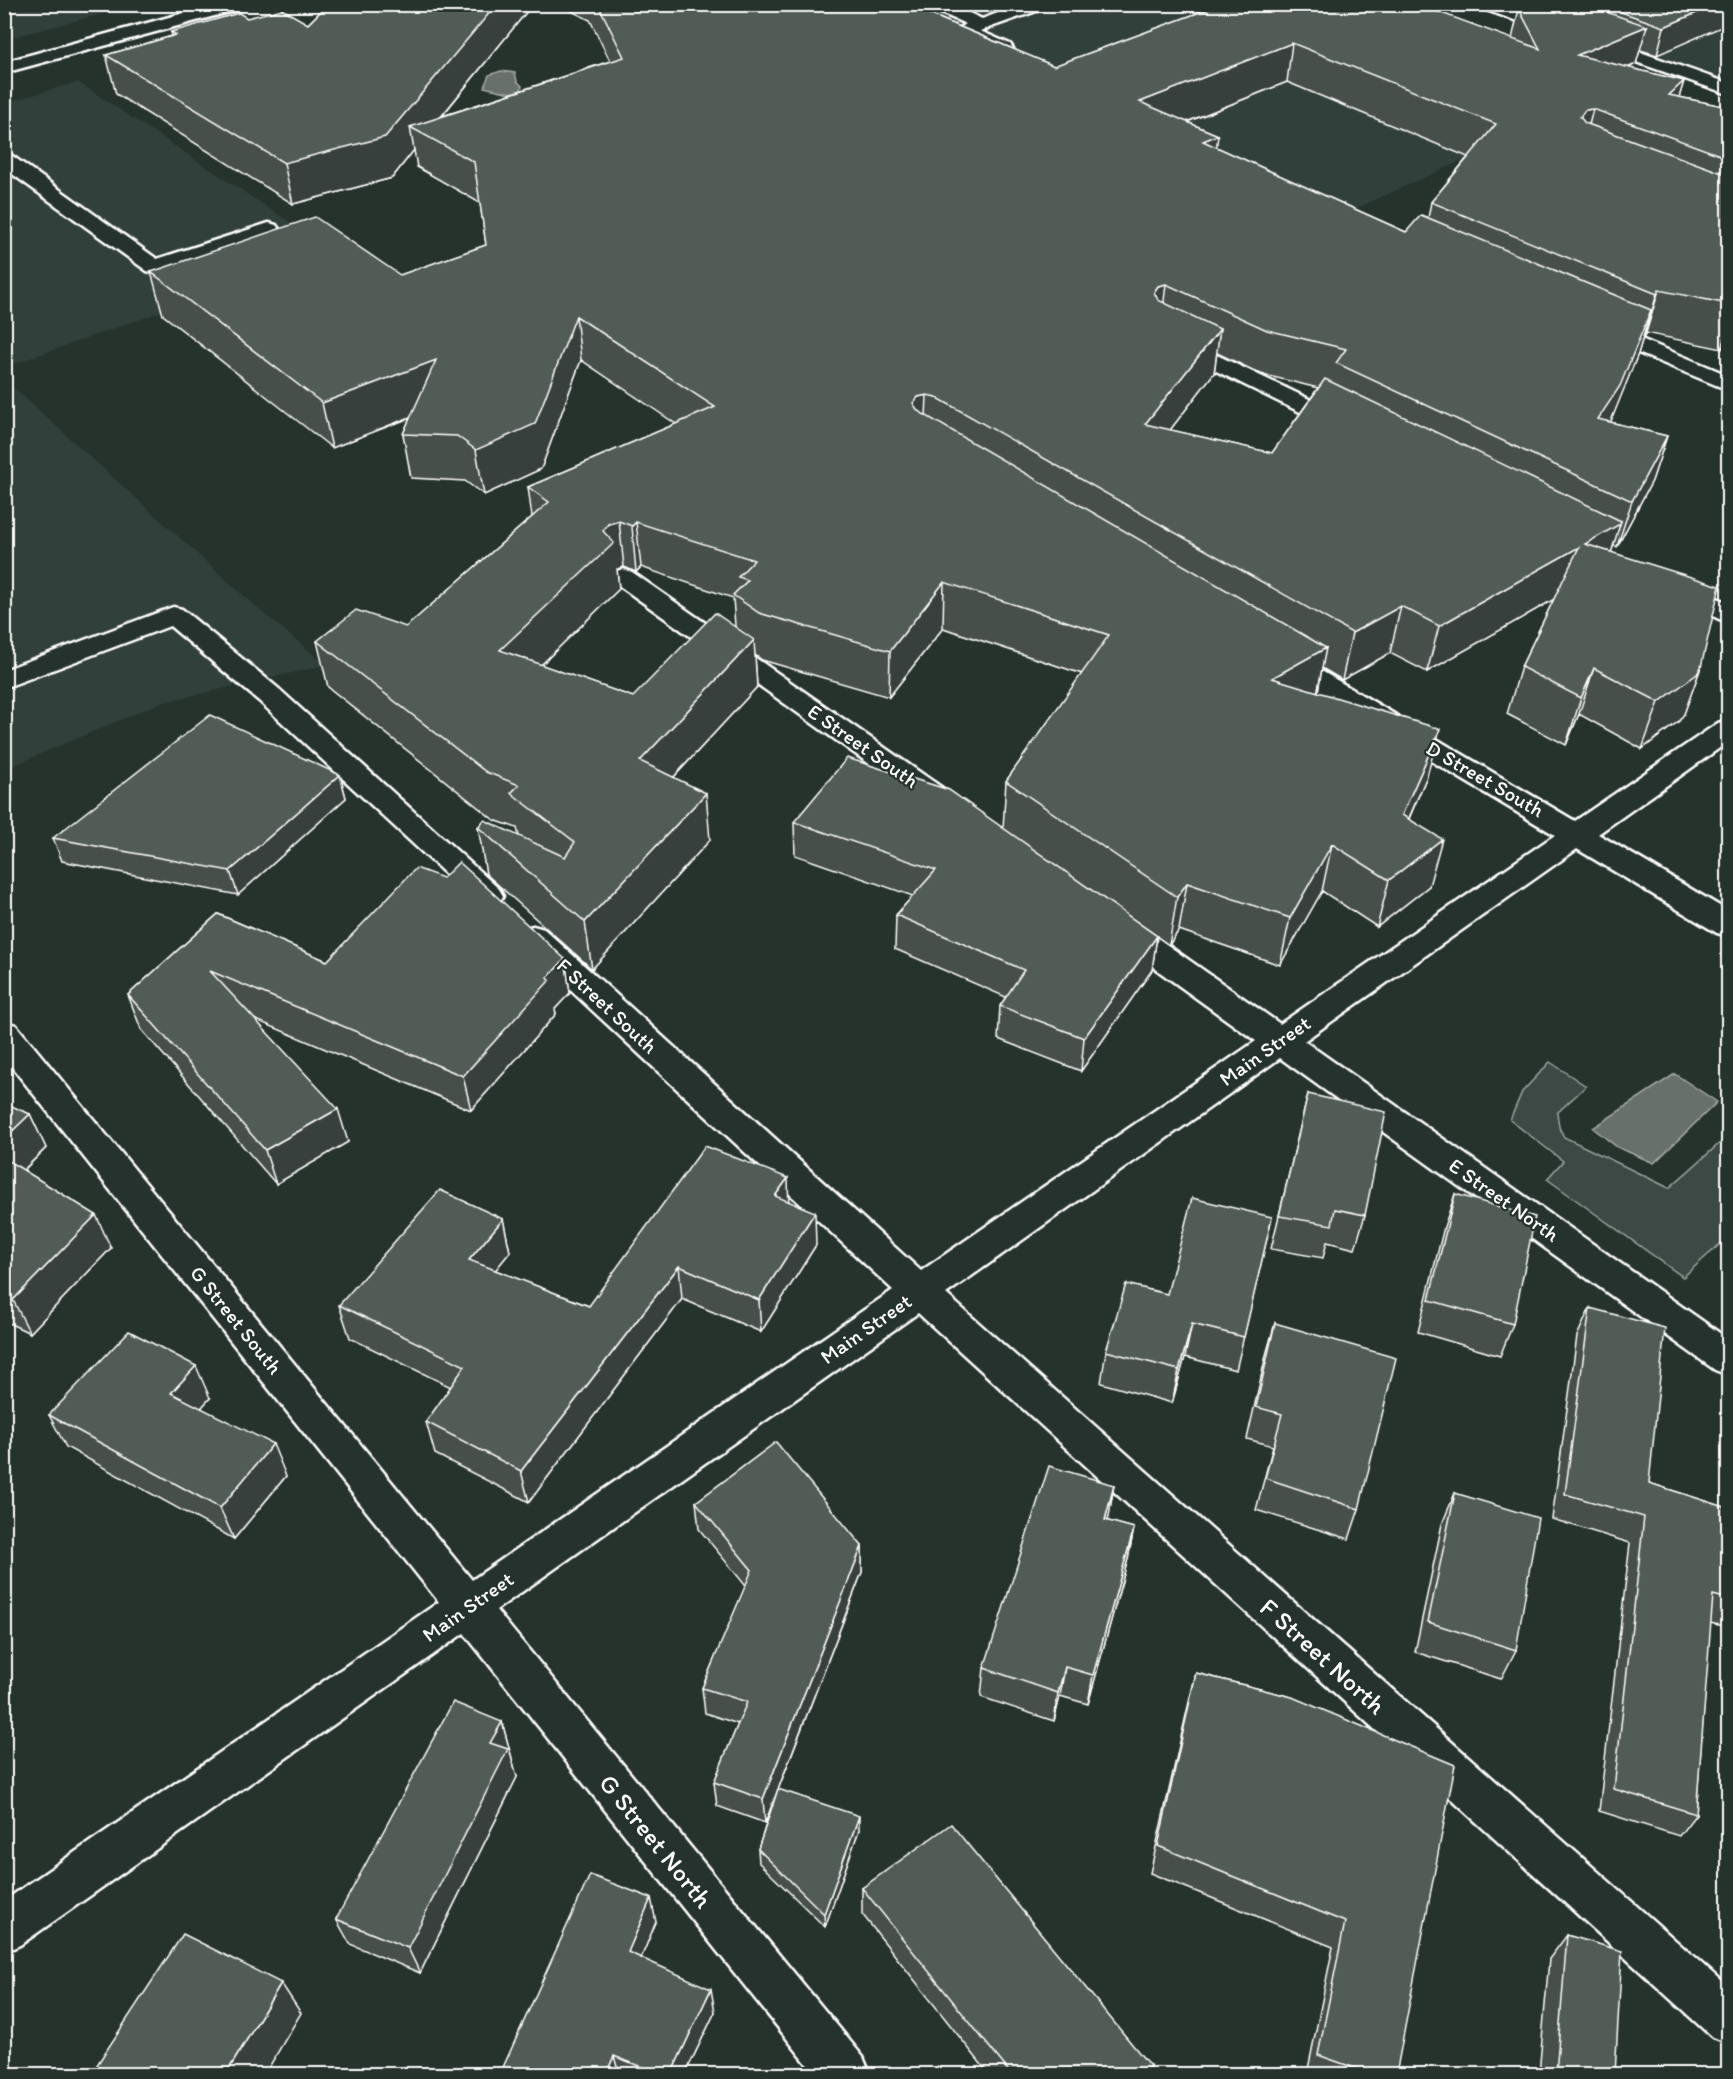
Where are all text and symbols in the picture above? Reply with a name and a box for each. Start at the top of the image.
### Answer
street label: E Street South [803,698,924,793]
street label: D Street South [1422,735,1549,822]
street label: F Street South [552,953,663,1059]
street label: Main Street [1214,1010,1315,1091]
street label: E Street North [1444,1152,1564,1247]
street label: G Street South [185,1260,288,1379]
street label: Main Street [815,1288,916,1369]
street label: Main Street [417,1566,518,1647]
street label: F Street North [1253,1591,1393,1721]
street label: G Street North [592,1768,720,1915]

